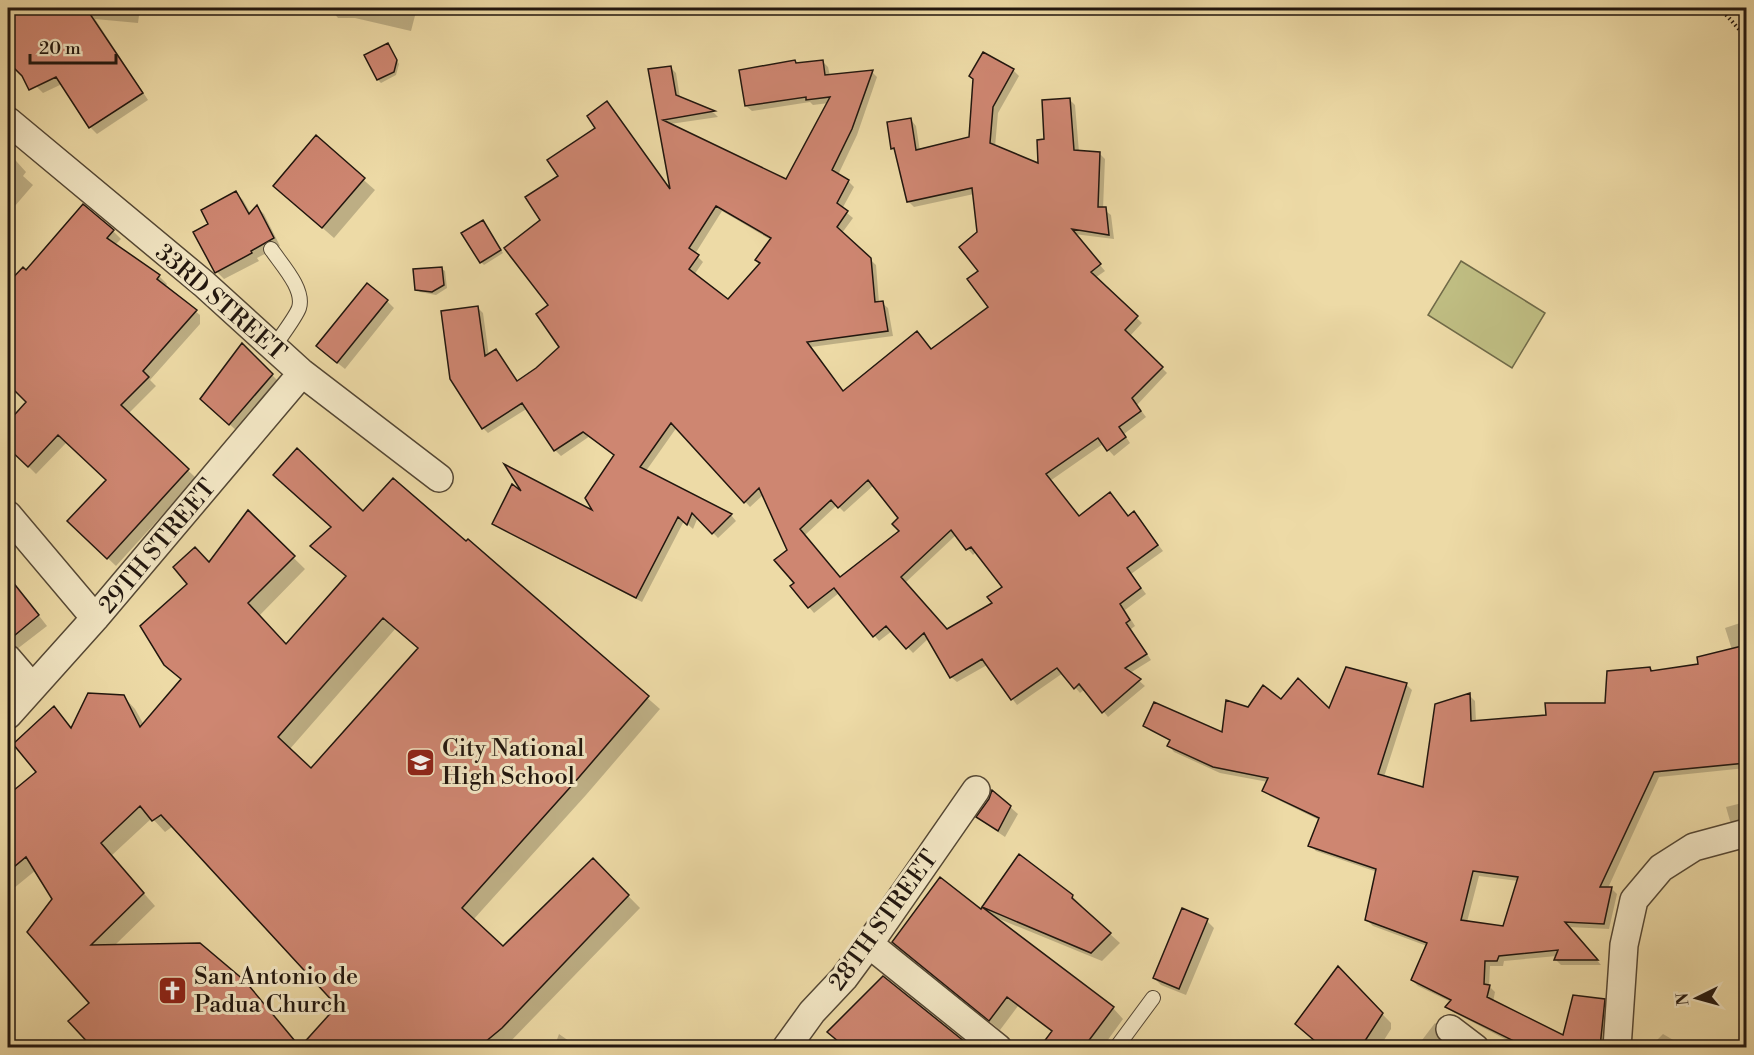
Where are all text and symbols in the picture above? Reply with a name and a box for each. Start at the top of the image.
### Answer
scale bar [30,27,116,65]
text: 20 m [39,37,81,60]
street label: 33RD STREET [149,238,292,368]
street label: 29TH STREET [93,473,223,620]
place label: City National High School [442,734,584,792]
school or university icon: City National High School [405,746,437,778]
street label: 28TH STREET [823,844,945,997]
place label: San Antonio de Padua Church [194,962,358,1020]
north arrow [1667,968,1727,1028]
church icon: San Antonio de Padua Church [157,974,189,1006]
text: N [1673,992,1694,1006]

